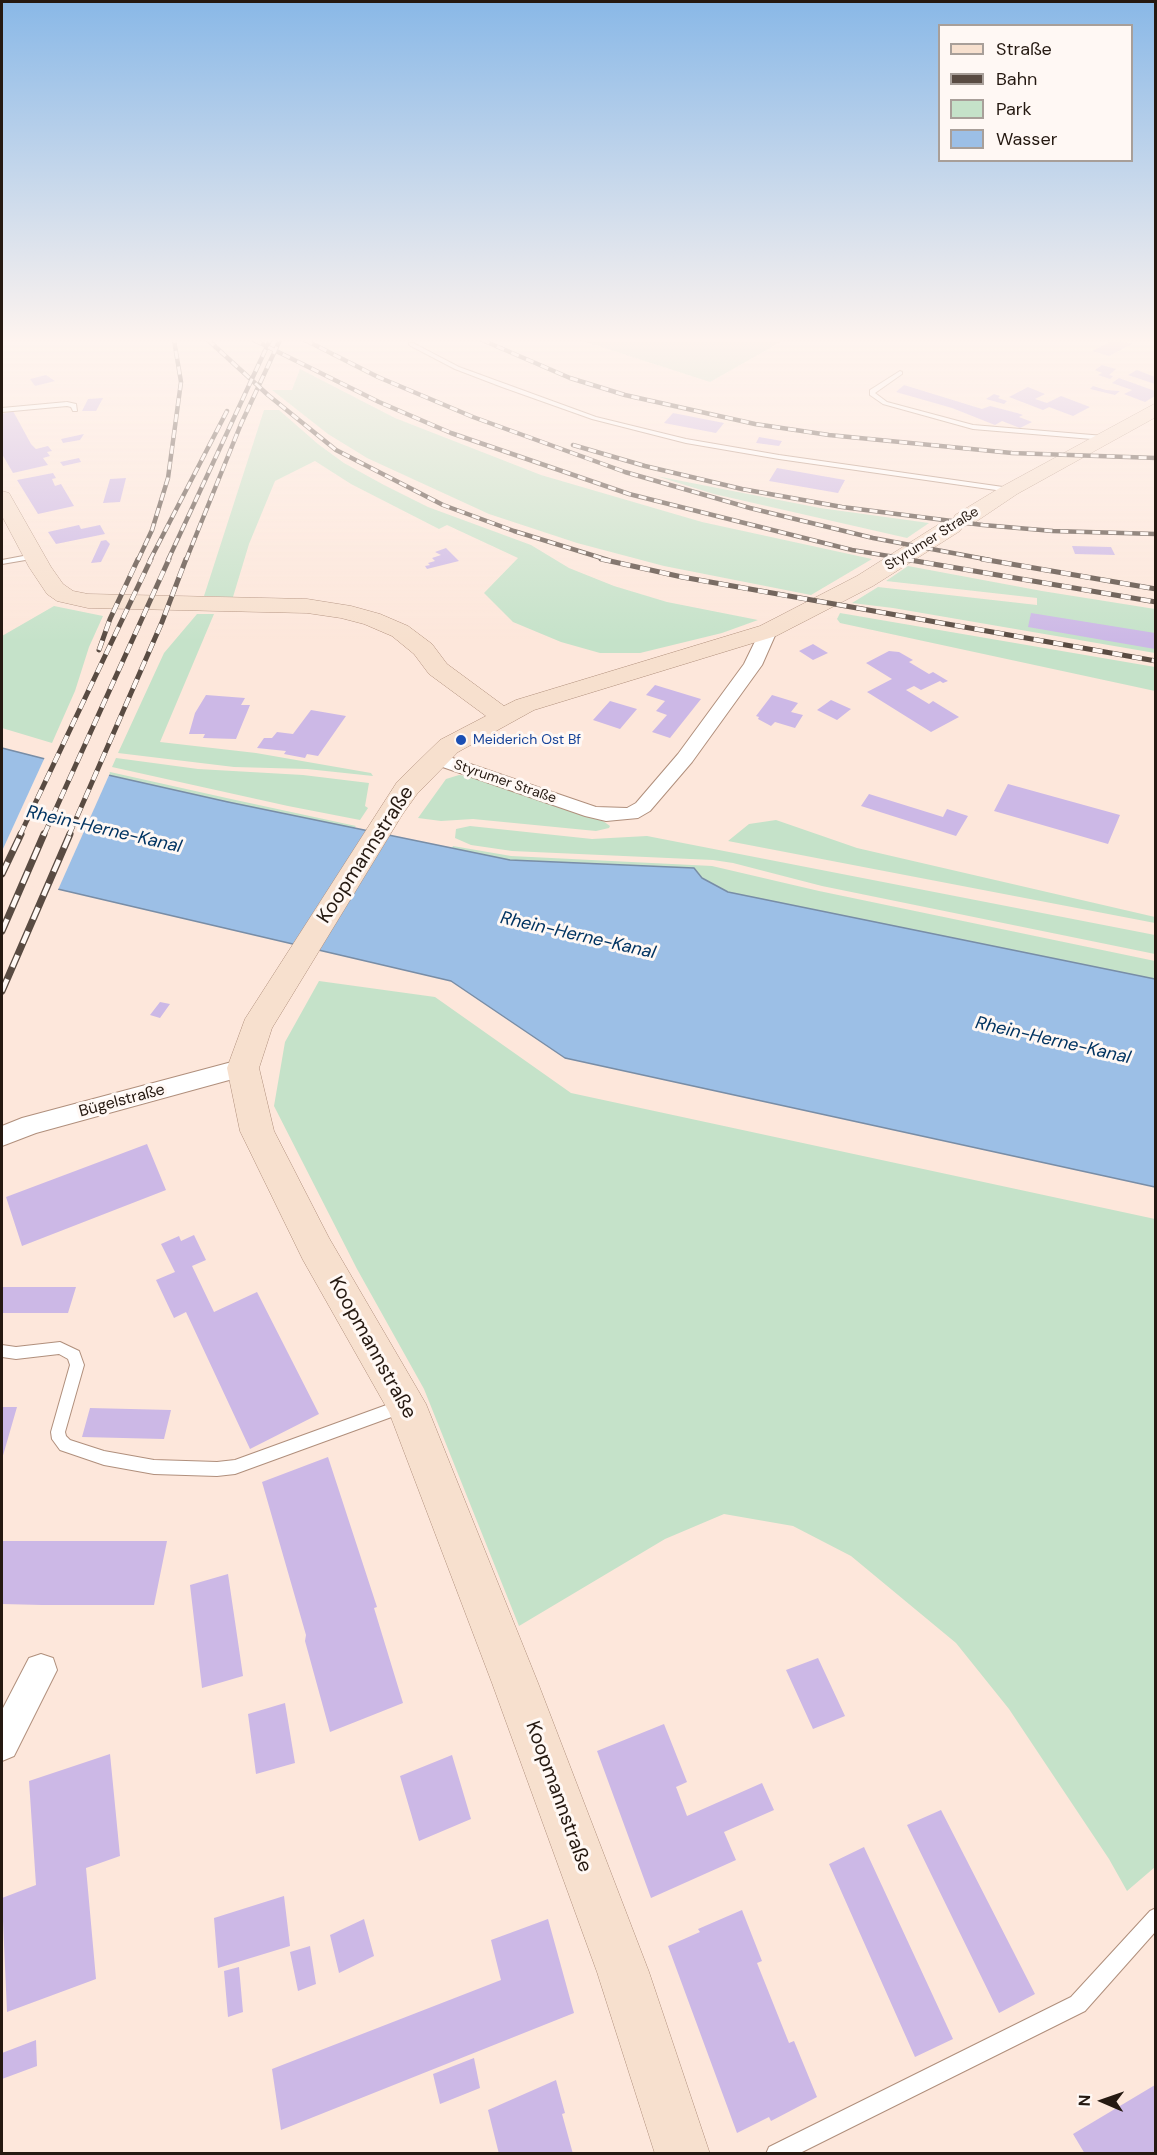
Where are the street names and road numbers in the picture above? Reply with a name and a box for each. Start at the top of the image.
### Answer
street label: Styrumer Straße [882,503,982,575]
street label: Styrumer Straße [452,757,558,807]
street label: Koopmannstraße [313,782,419,928]
street label: Bügelstraße [77,1080,167,1122]
street label: Koopmannstraße [323,1273,421,1423]
street label: Koopmannstraße [520,1718,596,1876]

